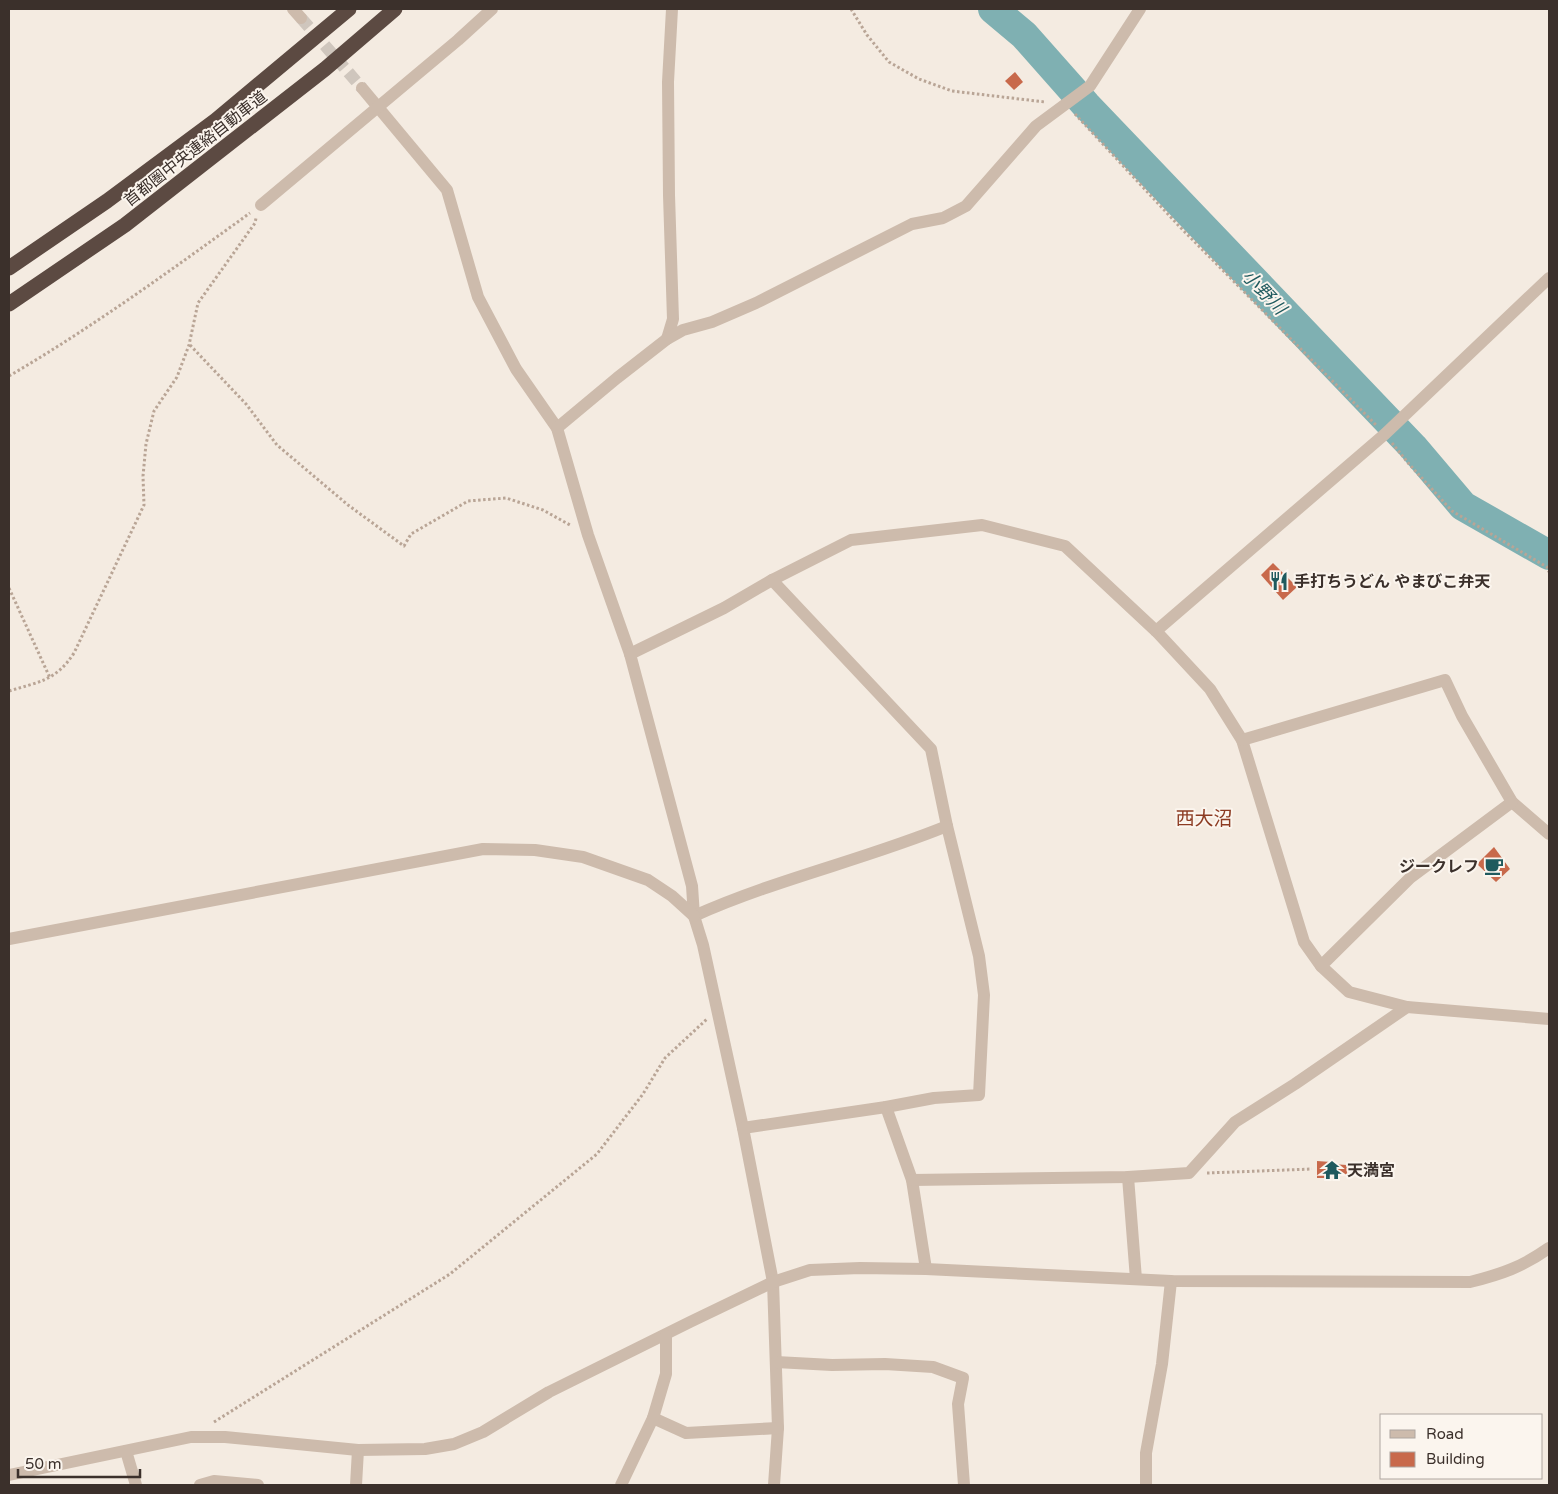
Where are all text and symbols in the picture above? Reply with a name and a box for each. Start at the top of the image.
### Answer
street label: 首都圏中央連絡自動車道 [120,87,271,211]
water label: 小野川 [1237,265,1292,321]
restaurant icon: 手打ちうどん やまびこ弁天 [1268,570,1290,592]
place label: 手打ちうどん やまびこ弁天 [1294,572,1490,592]
district label: 西大沼 [1175,808,1233,830]
cafe icon: ジークレフ [1483,855,1505,877]
place label: ジークレフ [1399,857,1479,877]
temple icon: 天満宮 [1321,1159,1343,1181]
place label: 天満宮 [1347,1161,1395,1181]
legend [1380,1414,1543,1479]
text: Road [1426,1425,1464,1443]
scale bar [18,1446,140,1478]
text: Building [1426,1450,1485,1468]
text: 50 m [25,1455,62,1473]

